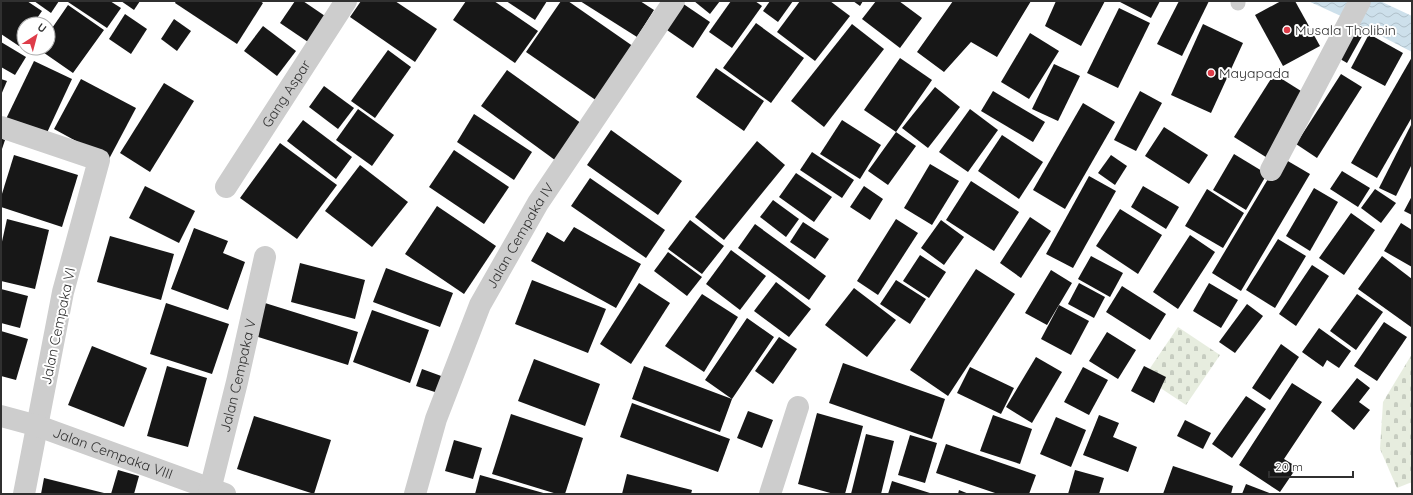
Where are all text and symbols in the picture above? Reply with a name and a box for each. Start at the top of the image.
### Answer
north arrow [16,16,56,56]
text: U [35,20,49,36]
place label: Musala Tholibin [1295,21,1396,39]
marker: Musala Tholibin [1282,25,1292,35]
street label: Gang Aspar [258,56,315,131]
place label: Mayapada [1219,64,1289,82]
marker: Mayapada [1206,68,1216,78]
street label: Jalan Cempaka IV [482,179,558,292]
street label: Jalan Cempaka VI [37,266,79,386]
street label: Jalan Cempaka V [216,317,260,434]
street label: Jalan Cempaka VIII [50,423,175,483]
scale bar [1269,453,1353,479]
text: 20 m [1275,459,1303,474]

